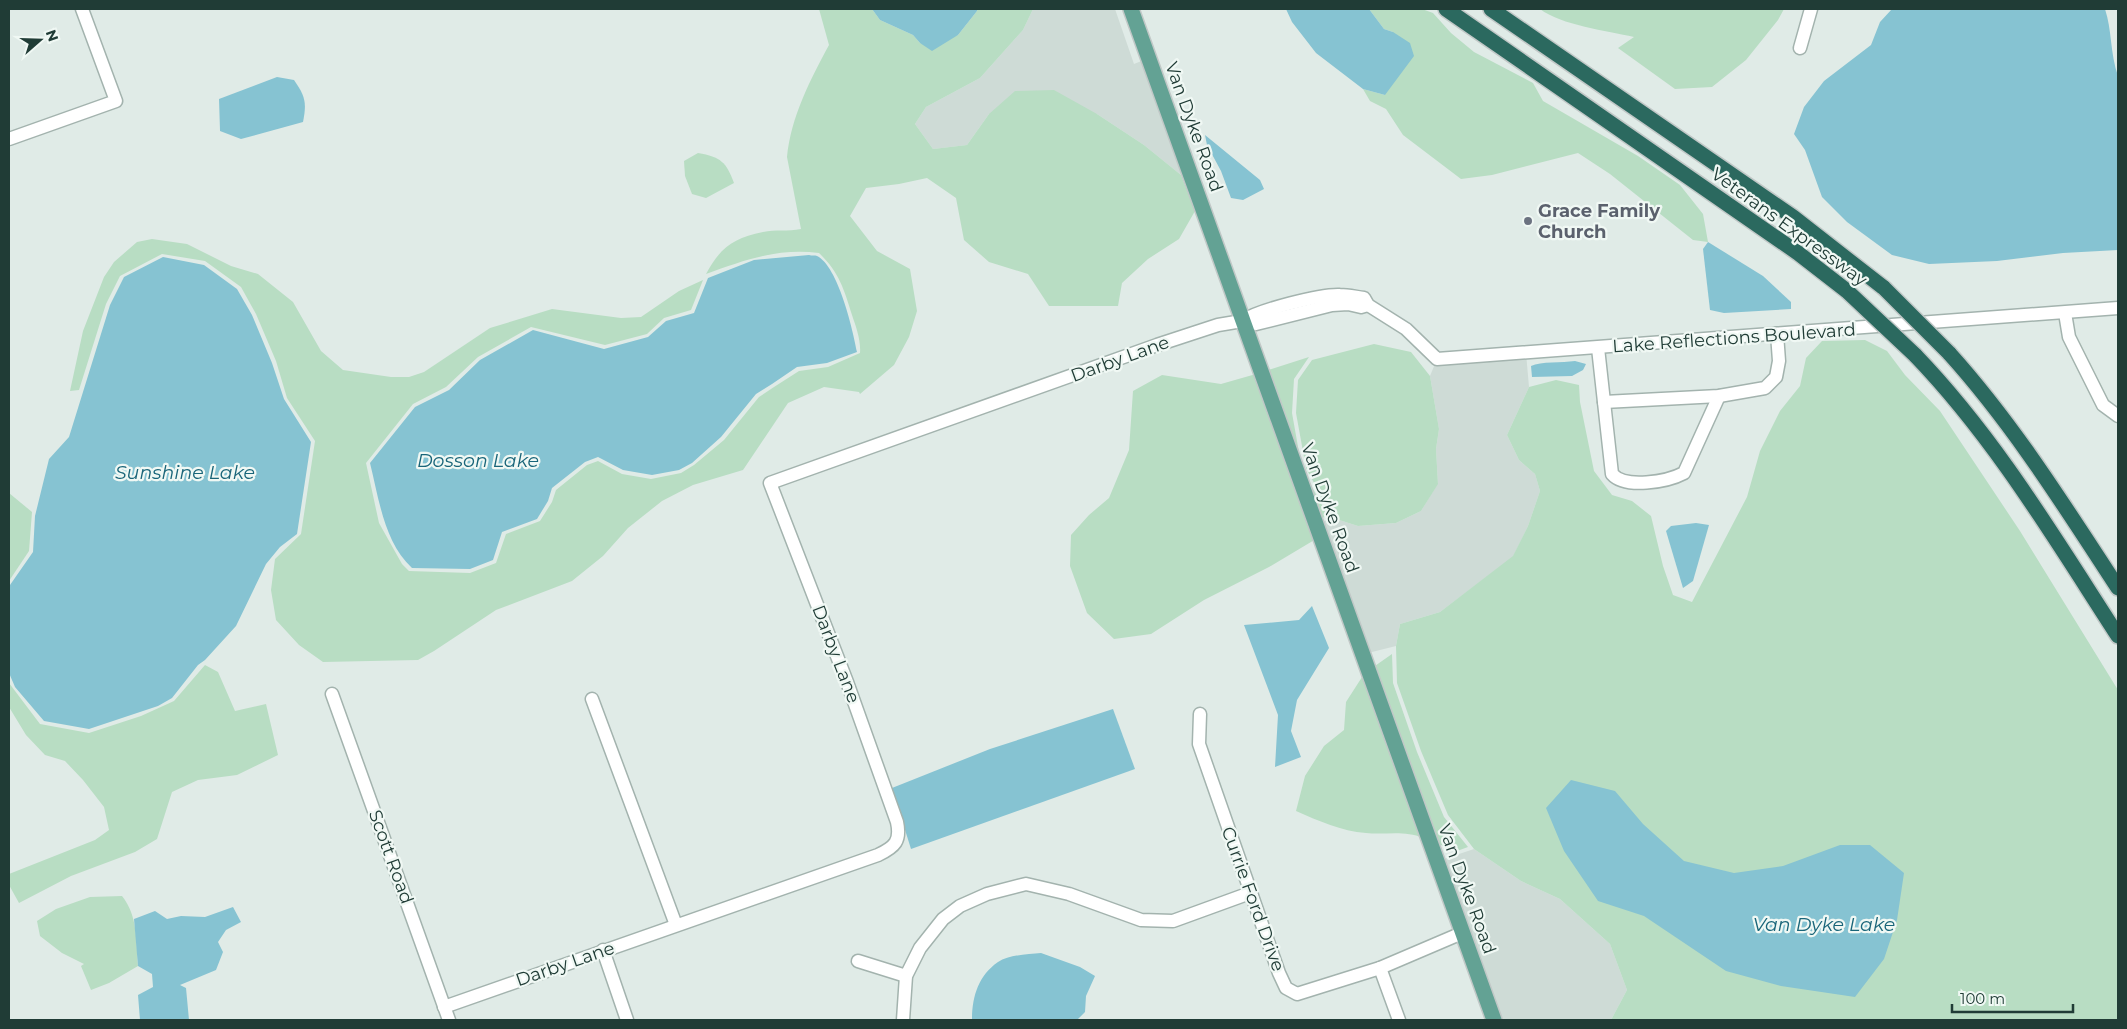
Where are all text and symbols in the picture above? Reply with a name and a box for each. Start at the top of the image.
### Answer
north arrow [15,15,65,65]
text: N [42,27,63,44]
street label: Van Dyke Road [1160,59,1228,195]
street label: Veterans Expressway [1707,163,1871,291]
place label: Grace Family Church [1538,200,1660,243]
marker: Grace Family Church [1522,215,1534,227]
street label: Lake Reflections Boulevard [1612,319,1856,357]
street label: Darby Lane [1068,331,1172,387]
street label: Van Dyke Road [1296,440,1364,576]
water label: Dosson Lake [417,449,539,472]
water label: Sunshine Lake [115,461,255,484]
street label: Darby Lane [807,602,865,706]
street label: Scott Road [364,807,418,907]
street label: Van Dyke Road [1433,821,1501,957]
street label: Currie Ford Drive [1217,824,1289,975]
water label: Van Dyke Lake [1753,913,1895,936]
street label: Darby Lane [513,937,618,991]
scale bar [1952,982,2073,1014]
text: 100 m [1960,989,2005,1008]

